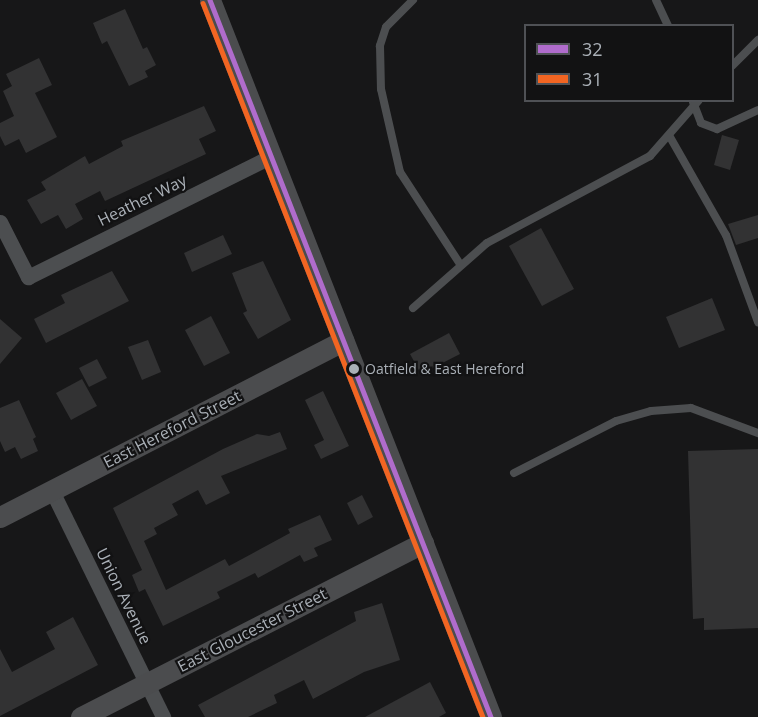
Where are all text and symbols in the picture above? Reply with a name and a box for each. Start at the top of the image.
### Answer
legend [524,24,734,102]
text: 32 [582,37,603,61]
text: 31 [582,67,603,91]
street label: Heather Way [94,170,190,230]
place label: Oatfield & East Hereford [365,361,524,377]
marker: Oatfield & East Hereford [348,363,360,375]
street label: East Hereford Street [100,386,244,472]
street label: Union Avenue [92,545,156,647]
street label: East Gloucester Street [174,584,330,676]

